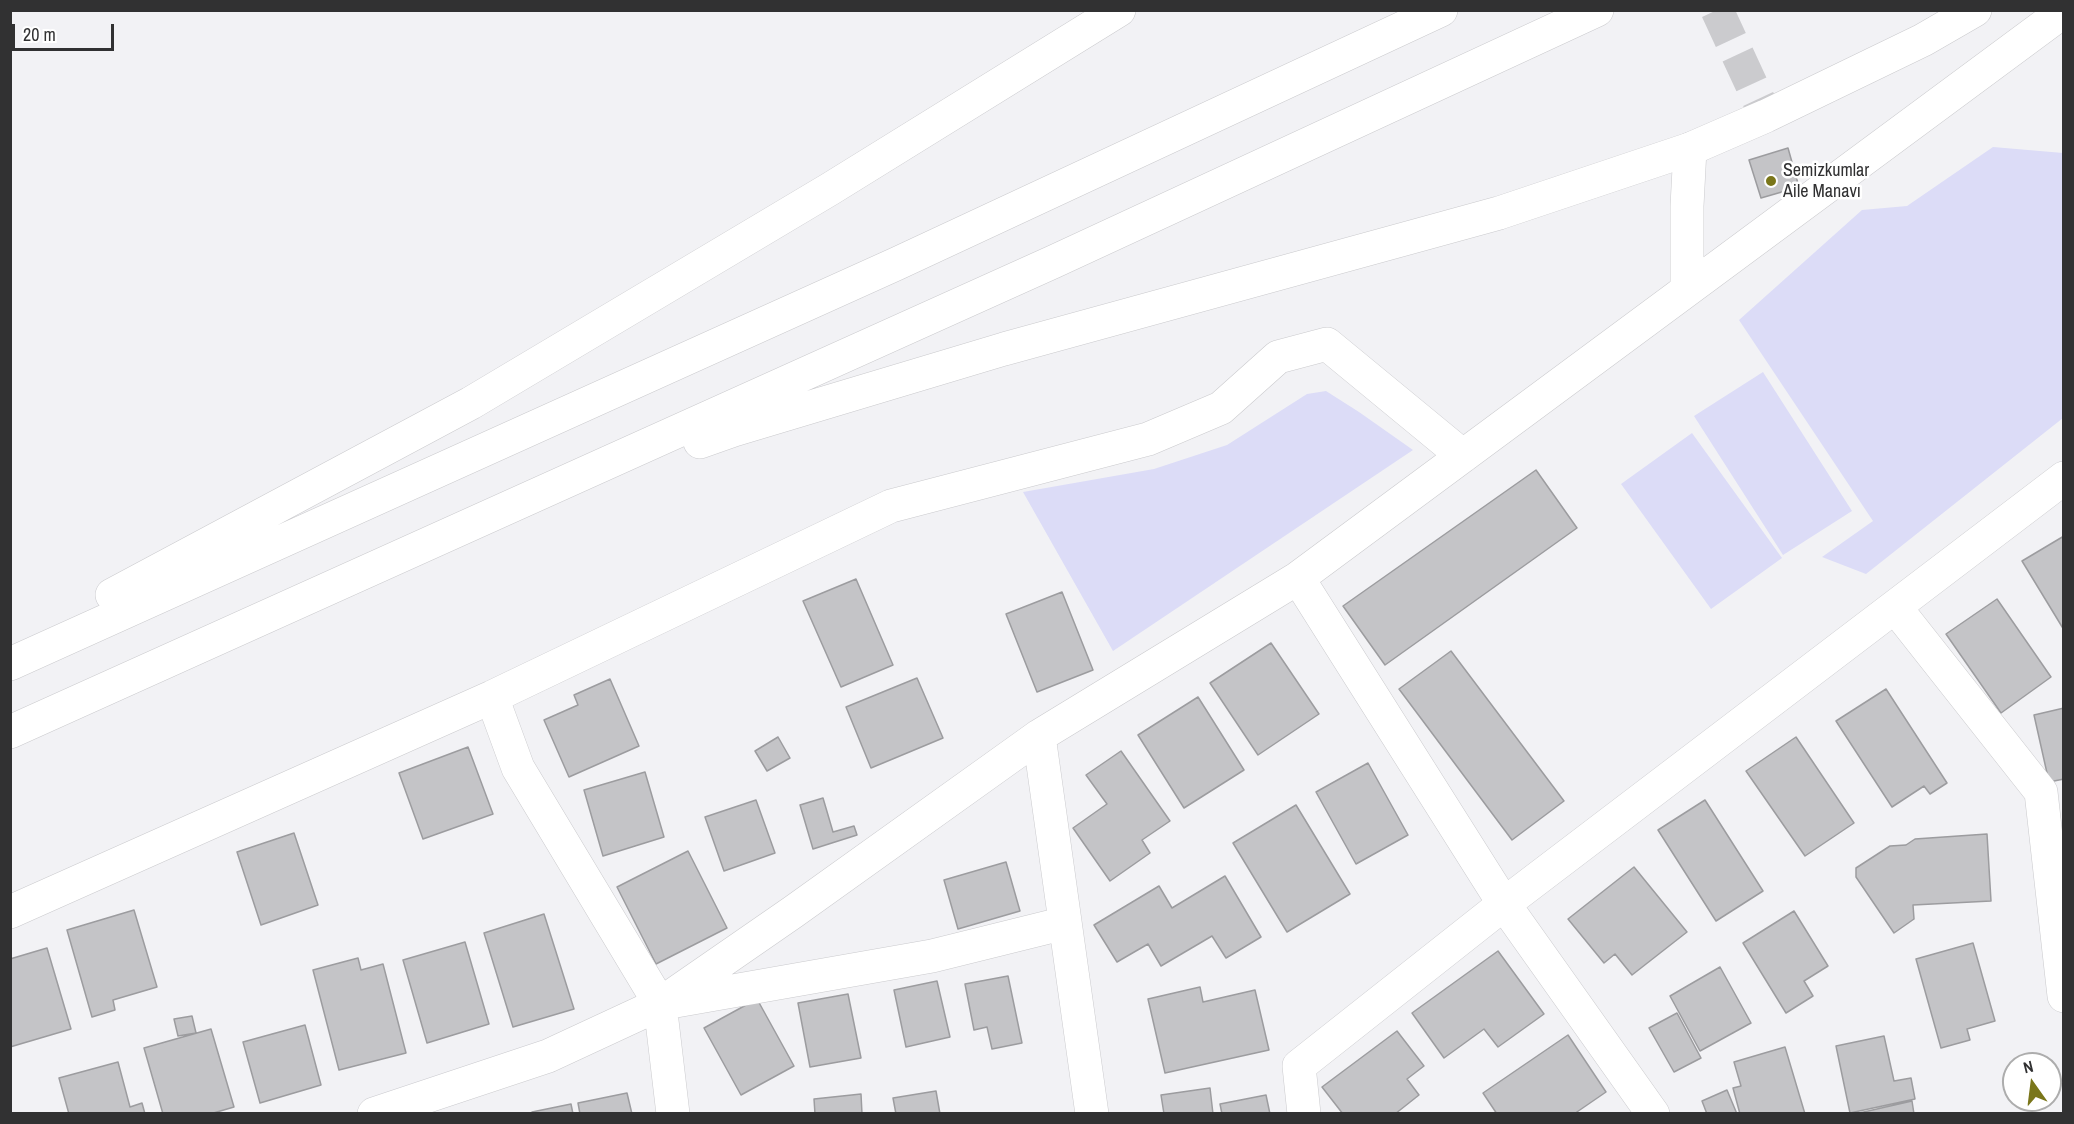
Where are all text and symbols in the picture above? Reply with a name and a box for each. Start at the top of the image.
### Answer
scale bar [15,12,117,50]
text: 20 m [23,22,56,47]
place label: Semizkumlar Aile Manavı [1783,160,1869,202]
marker: Semizkumlar Aile Manavı [1764,174,1778,188]
north arrow [2002,1052,2062,1112]
text: N [2021,1055,2035,1078]

